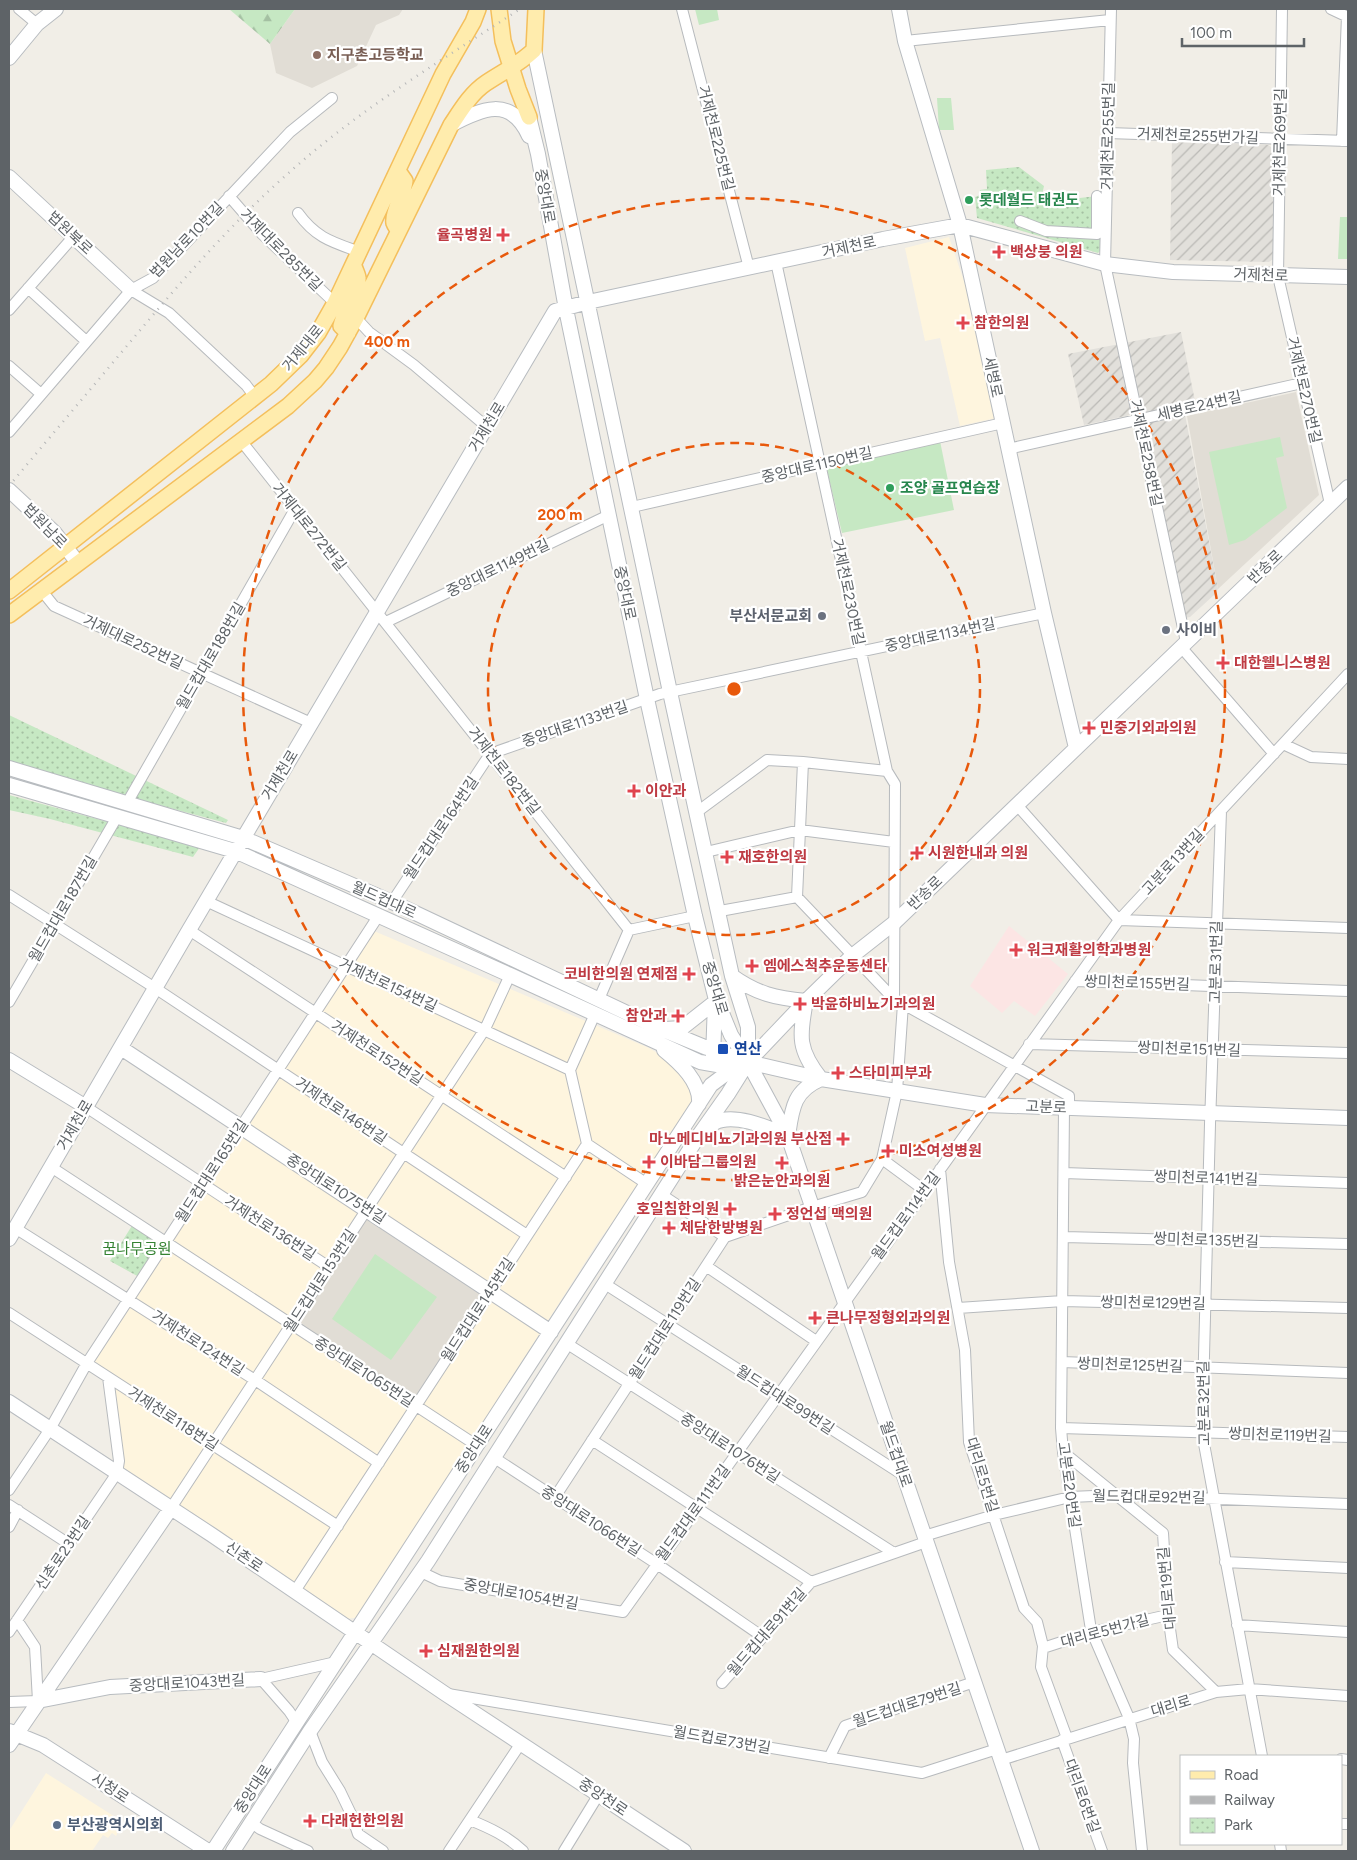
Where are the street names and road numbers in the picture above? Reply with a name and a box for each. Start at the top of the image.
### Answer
street label: 거제천로255번길 [1098,82,1118,190]
street label: 거제천로225번길 [694,83,738,193]
street label: 거제천로269번길 [1270,88,1290,196]
street label: 거제천로255번가길 [1137,125,1259,147]
street label: 중앙대로 [531,167,559,225]
street label: 법원남로10번길 [146,198,228,282]
street label: 거제대로285번길 [236,205,326,295]
street label: 법원북로 [44,208,96,258]
street label: 거제천로 [820,232,878,262]
street label: 거제천로 [1233,265,1289,285]
street label: 거제대로 [279,321,327,375]
street label: 거제천로270번길 [1283,335,1325,445]
street label: 세병로 [980,355,1006,399]
street label: 세병로24번길 [1155,387,1243,425]
street label: 거제천로258번길 [1126,398,1166,508]
street label: 거제천로 [465,399,509,455]
street label: 중앙대로1150번길 [760,443,874,487]
street label: 거제대로272번길 [268,480,350,574]
street label: 법원남로 [19,500,71,552]
street label: 중앙대로1149번길 [443,535,553,601]
street label: 거제천로230번길 [828,537,868,647]
street label: 반송로 [1244,546,1286,588]
street label: 중앙대로 [610,564,640,622]
street label: 월드컵대로188번길 [173,599,249,713]
street label: 거제대로252번길 [80,611,186,673]
street label: 중앙대로1134번길 [883,614,997,656]
street label: 중앙대로1133번길 [519,697,631,751]
street label: 거제천로182번길 [464,723,544,819]
street label: 거제천로 [258,747,302,803]
street label: 월드컵대로164번길 [400,773,482,883]
street label: 고분로13번길 [1138,825,1208,899]
street label: 월드컵대로187번길 [25,853,101,965]
street label: 반송로 [904,872,946,914]
street label: 월드컵대로 [349,878,419,922]
street label: 고분로31번길 [1206,920,1226,1004]
street label: 거제천로154번길 [336,954,440,1016]
street label: 중앙대로 [698,959,732,1017]
street label: 쌍미천로155번길 [1084,972,1190,994]
street label: 거제천로152번길 [328,1017,426,1089]
street label: 쌍미천로151번길 [1137,1038,1241,1060]
street label: 거제천로146번길 [292,1074,390,1148]
street label: 거제천로 [53,1097,97,1153]
street label: 고분로 [1025,1097,1067,1117]
street label: 월드컵대로165번길 [172,1116,252,1226]
street label: 중앙대로1075번길 [283,1150,389,1228]
street label: 쌍미천로141번길 [1153,1167,1259,1189]
street label: 월드컵로114번길 [868,1168,944,1264]
street label: 거제천로136번길 [221,1192,319,1264]
street label: 월드컵대로153번길 [280,1226,360,1336]
street label: 쌍미천로135번길 [1153,1229,1259,1251]
street label: 월드컵대로145번길 [438,1254,518,1366]
street label: 월드컵대로119번길 [625,1275,705,1383]
street label: 쌍미천로129번길 [1100,1293,1206,1313]
street label: 거제천로124번길 [148,1306,248,1380]
street label: 중앙대로1065번길 [311,1333,417,1411]
street label: 쌍미천로125번길 [1077,1354,1183,1376]
street label: 고분로32번길 [1194,1360,1214,1446]
street label: 월드컵대로99번길 [732,1362,838,1438]
street label: 거제천로118번길 [124,1383,222,1455]
street label: 중앙대로1076번길 [677,1409,783,1487]
street label: 월드컵대로 [876,1418,916,1490]
street label: 중앙대로 [451,1421,497,1477]
street label: 쌍미천로119번길 [1228,1424,1332,1446]
street label: 대리로5번길 [962,1435,1002,1515]
street label: 고분로20번길 [1054,1441,1084,1529]
street label: 월드컵대로111번길 [652,1461,734,1565]
street label: 중앙대로1066번길 [538,1482,644,1560]
street label: 월드컵대로92번길 [1092,1487,1206,1507]
street label: 신촌로23번길 [32,1513,94,1593]
street label: 신촌로 [222,1538,266,1576]
street label: 대리로19번길 [1154,1546,1180,1630]
street label: 중앙대로1054번길 [462,1575,580,1613]
street label: 월드컵대로91번길 [724,1584,810,1680]
street label: 대리로5번가길 [1059,1610,1151,1652]
street label: 중앙대로1043번길 [129,1671,245,1695]
street label: 월드컵대로79번길 [850,1679,964,1731]
street label: 대리로 [1149,1691,1193,1721]
street label: 월드컵로73번길 [672,1723,772,1757]
street label: 대리로6번길 [1060,1757,1104,1835]
street label: 중앙대로 [230,1761,276,1817]
street label: 시청로 [88,1769,132,1807]
street label: 중앙천로 [575,1774,631,1820]

